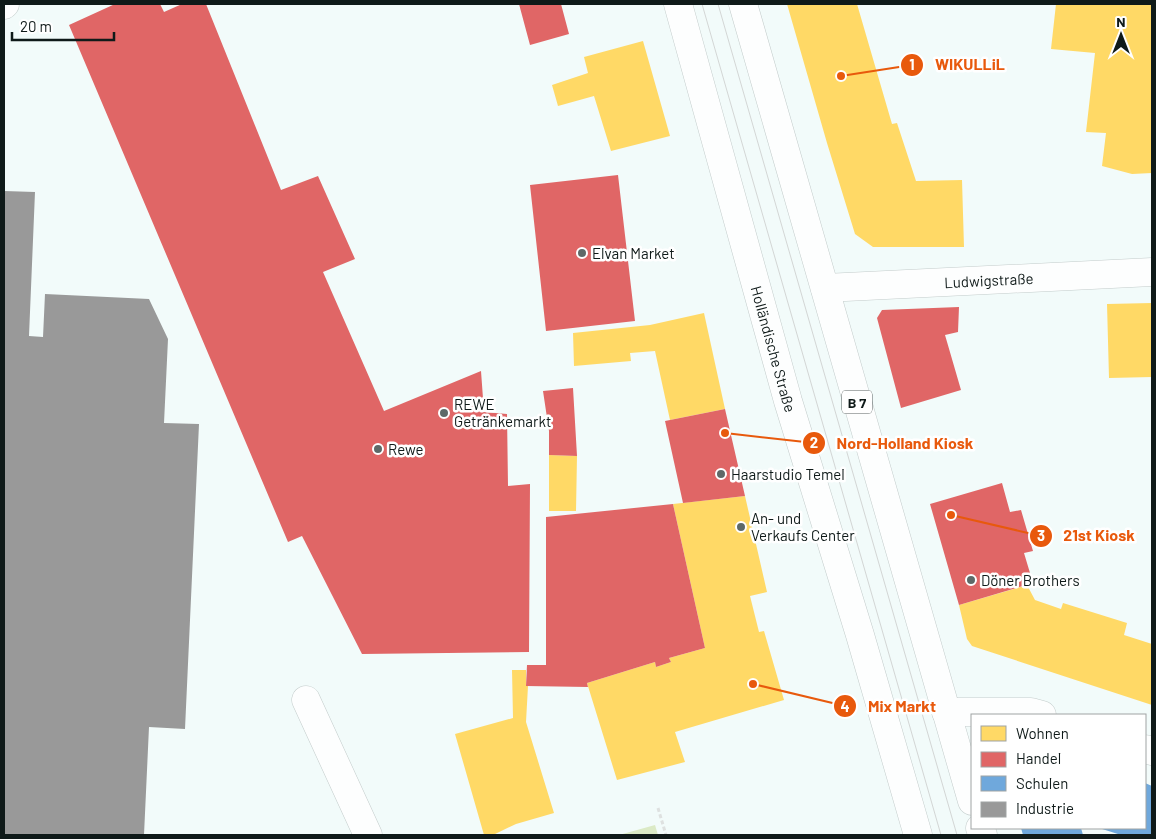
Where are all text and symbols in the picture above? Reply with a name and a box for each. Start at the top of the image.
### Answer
scale bar [12,10,115,42]
north arrow [1096,10,1146,60]
text: N [1116,13,1126,30]
text: 20 m [20,17,52,35]
callout: WIKULLiL [900,49,1015,80]
text: WIKULLiL [935,54,1005,73]
text: 1 [909,55,915,73]
place label: Elvan Market [592,244,675,262]
marker: Elvan Market [576,247,588,259]
street label: Ludwigstraße [944,269,1034,291]
street label: Holländische Straße [748,284,800,414]
road number: B 7 [842,391,872,414]
place label: REWE Getränkemarkt [454,395,551,430]
marker: REWE Getränkemarkt [438,407,450,419]
callout: Nord-Holland Kiosk [801,428,983,459]
text: 2 [810,433,818,451]
text: Nord-Holland Kiosk [837,433,974,452]
place label: Rewe [388,440,424,458]
marker: Rewe [372,443,384,455]
place label: Haarstudio Temel [731,465,845,483]
marker: Haarstudio Temel [715,468,727,480]
place label: An- und Verkaufs Center [751,509,855,544]
callout: 21st Kiosk [1028,520,1145,551]
marker: An- und Verkaufs Center [735,521,747,533]
text: 21st Kiosk [1063,525,1135,544]
text: 3 [1037,526,1045,544]
place label: Döner Brothers [981,571,1080,589]
marker: Döner Brothers [965,574,977,586]
callout: Mix Markt [833,691,945,722]
text: Mix Markt [868,696,936,715]
text: 4 [840,697,850,715]
legend [971,714,1146,829]
text: Wohnen [1016,724,1069,742]
text: Handel [1016,749,1061,767]
text: Schulen [1016,774,1068,792]
text: Industrie [1016,799,1074,817]

